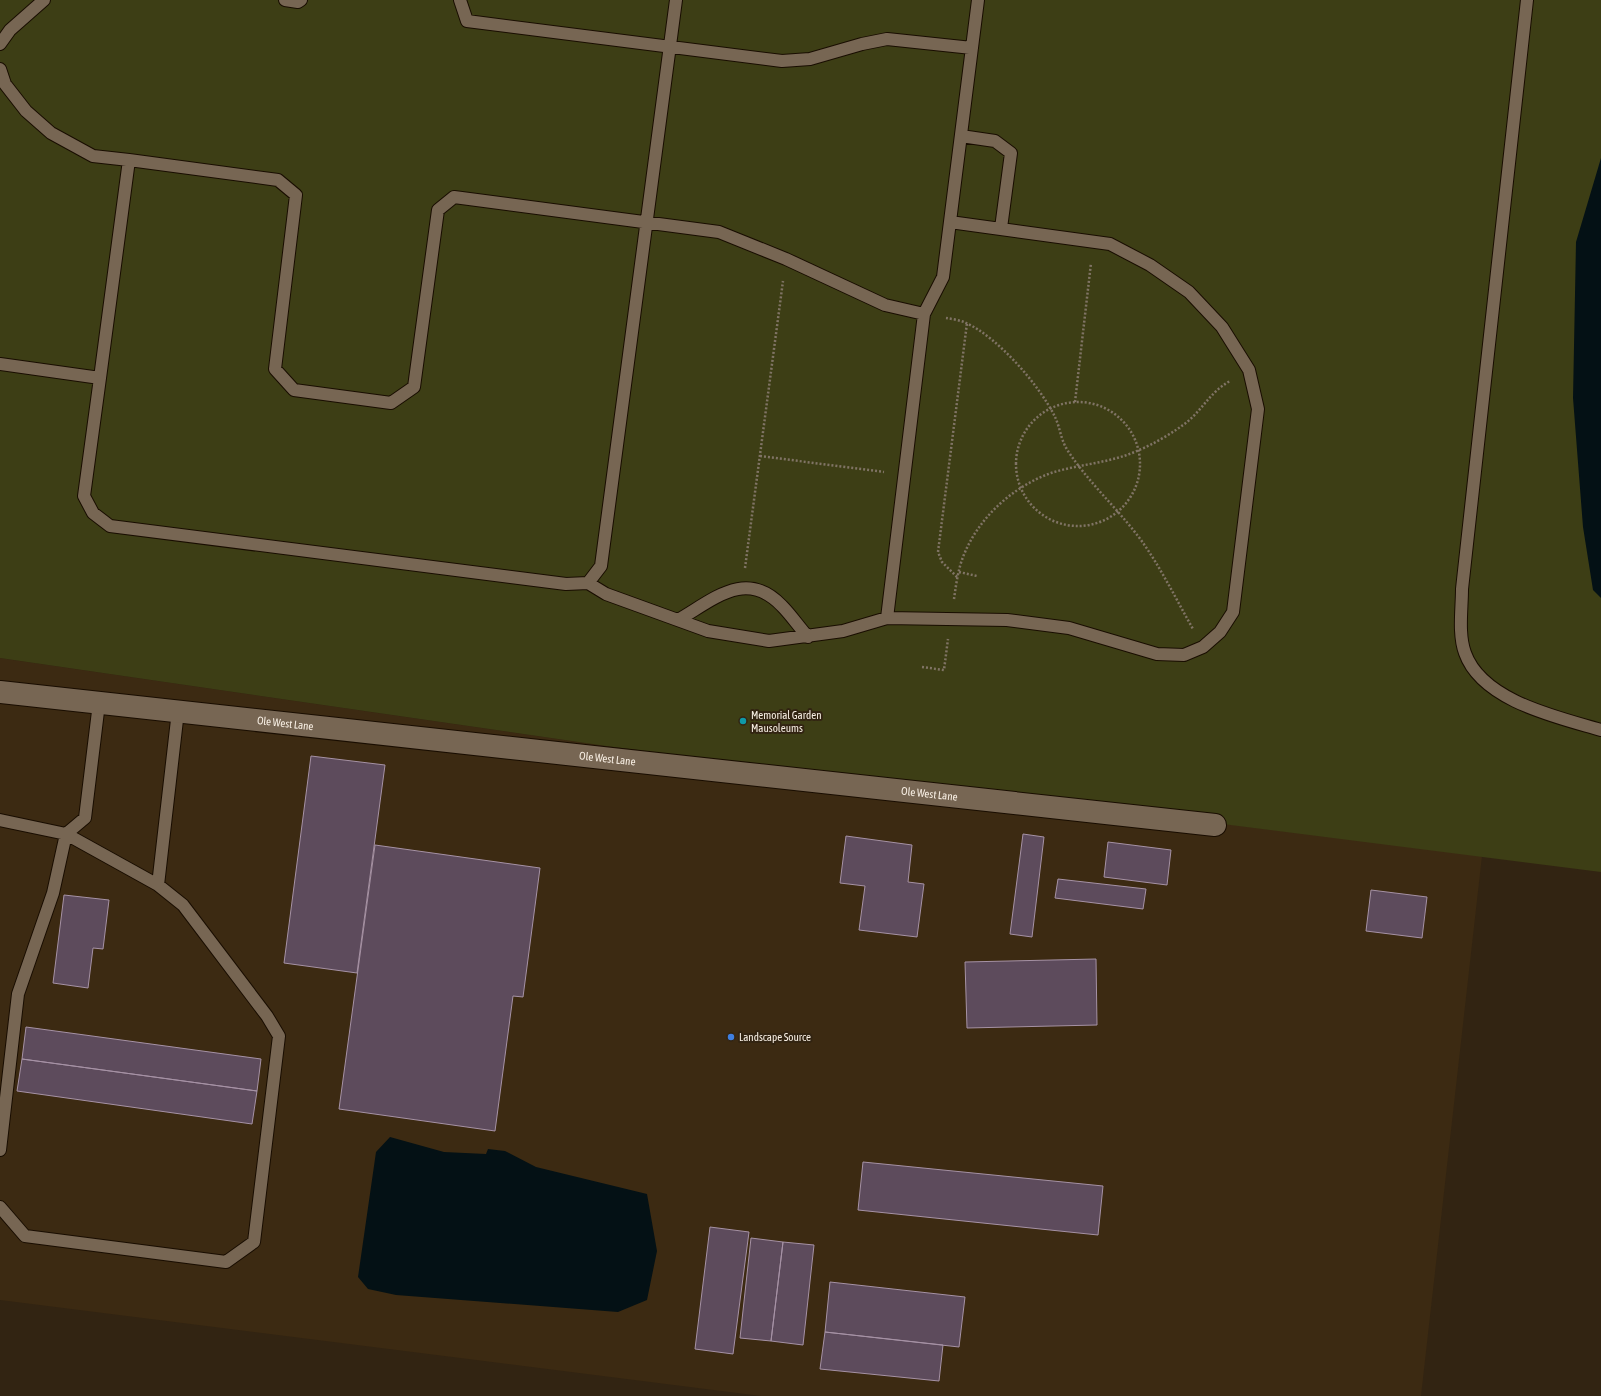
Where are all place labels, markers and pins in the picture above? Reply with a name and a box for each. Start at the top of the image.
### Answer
place label: Memorial Garden Mausoleums [751,709,822,734]
marker: Memorial Garden Mausoleums [738,716,748,726]
place label: Landscape Source [739,1031,811,1043]
marker: Landscape Source [726,1032,736,1042]

